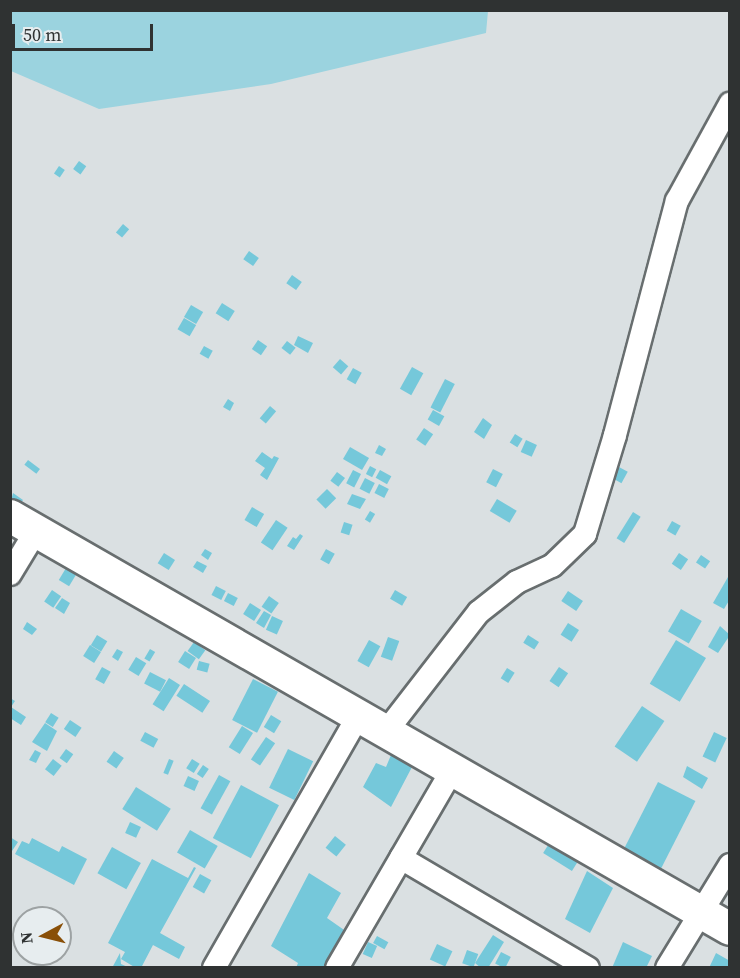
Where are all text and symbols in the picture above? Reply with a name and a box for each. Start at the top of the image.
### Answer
scale bar [15,12,156,50]
text: 50 m [23,22,61,47]
north arrow [12,906,72,966]
text: N [14,931,38,945]

